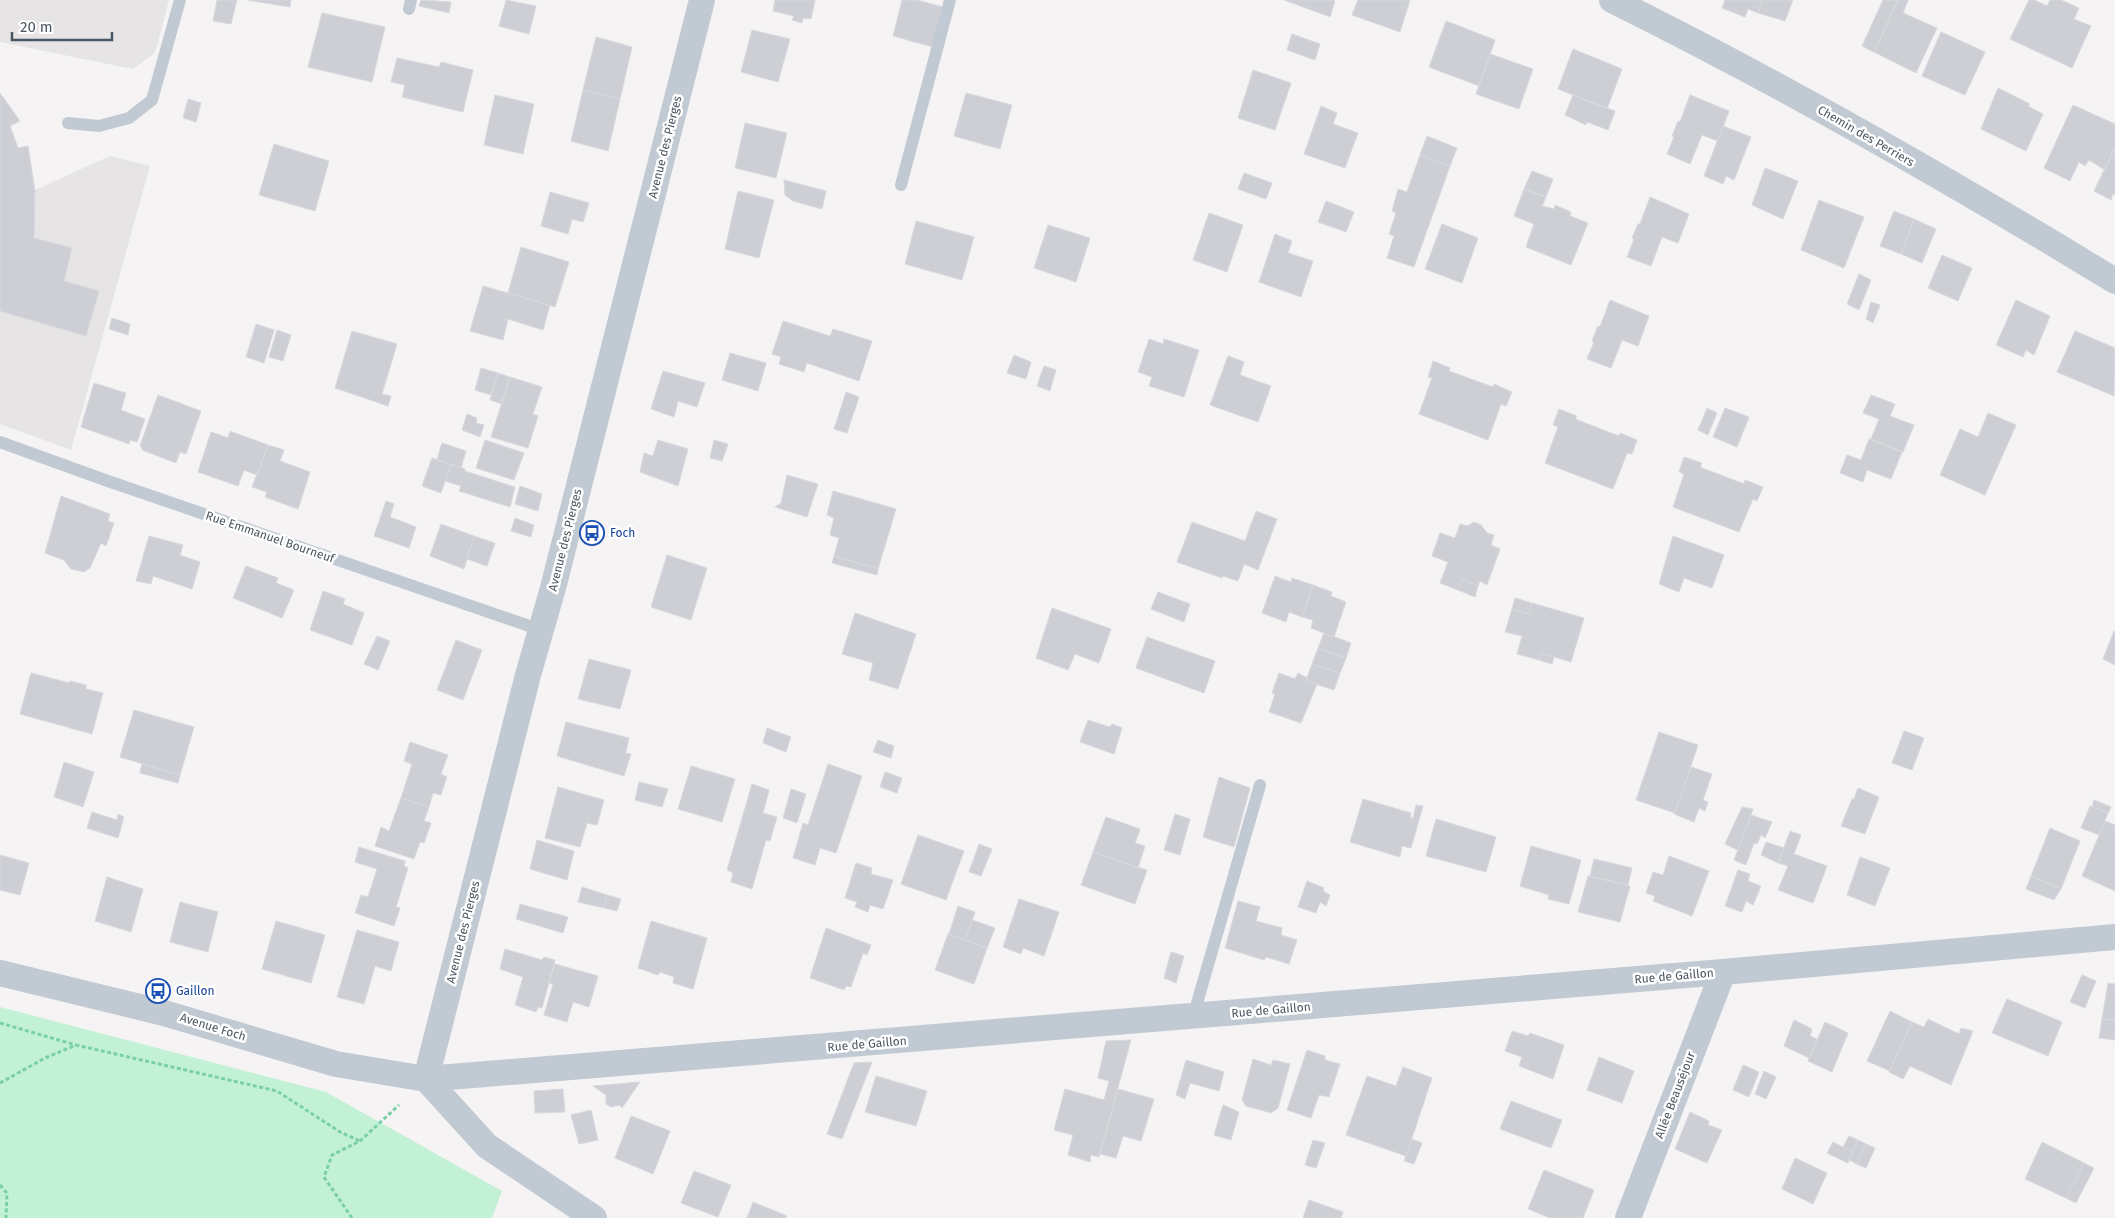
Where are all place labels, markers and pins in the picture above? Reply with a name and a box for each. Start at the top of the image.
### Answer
bus stop icon: Foch [579,520,605,546]
place label: Foch [610,526,635,540]
bus stop icon: Gaillon [145,978,171,1004]
place label: Gaillon [176,984,215,998]

